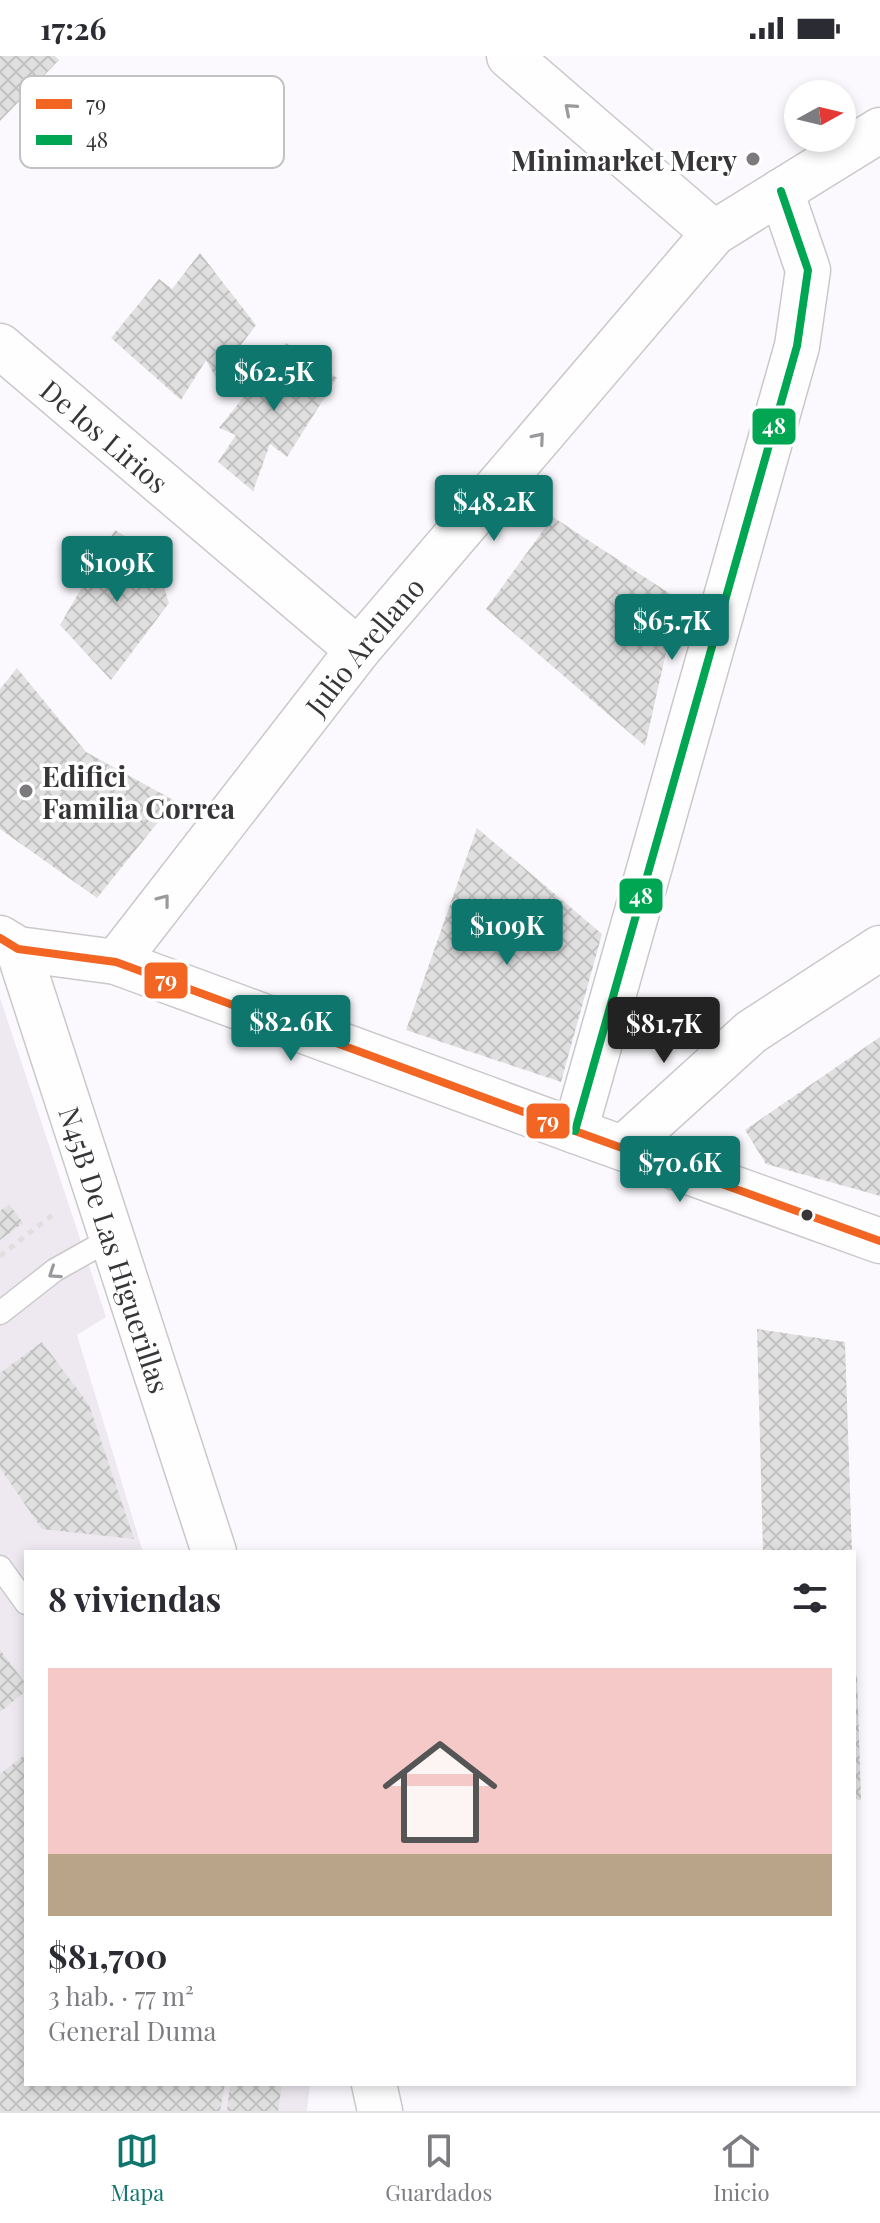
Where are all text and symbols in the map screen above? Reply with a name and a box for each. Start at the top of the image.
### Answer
text: 17:26 [40,8,106,48]
legend [20,76,284,168]
north arrow [784,80,856,152]
map controls [784,80,856,152]
text: 79 [86,88,106,118]
one-way arrow [565,104,580,119]
text: 48 [86,124,108,154]
place label: Minimarket Mery [511,141,737,178]
marker: Minimarket Mery [744,150,762,168]
pin: $62.5K [209,345,339,413]
text: $62.5K [234,353,314,388]
street label: De los Lirios [34,371,177,500]
line badge: 48 [751,407,797,446]
text: 48 [762,410,786,440]
one-way arrow [529,432,544,447]
pin: $48.2K [429,475,559,543]
text: $48.2K [453,483,535,518]
pin: $109K [61,536,173,604]
text: $109K [80,544,154,579]
street label: Julio Arellano [296,568,431,723]
pin: $65.7K [607,594,737,662]
text: $65.7K [633,602,711,637]
place label: Edifici Familia Correa [42,757,236,826]
marker: Edifici Familia Correa [17,782,35,800]
line badge: 48 [618,877,664,915]
text: 48 [629,880,653,910]
one-way arrow [154,894,168,909]
pin: $109K [451,899,563,967]
text: $109K [470,907,544,942]
line badge: 79 [143,961,189,1000]
text: 79 [155,964,177,994]
pin: $82.6K [226,995,356,1063]
pin: $81.7K [599,997,729,1065]
text: $82.6K [249,1003,333,1038]
text: $81.7K [626,1005,702,1040]
street label: N45B De Las Higuerillas [52,1102,179,1397]
line badge: 79 [525,1102,571,1140]
text: 79 [537,1105,559,1135]
pin: $70.6K [615,1136,745,1204]
text: $70.6K [638,1144,722,1179]
unlabelled marker [799,1207,815,1223]
one-way arrow [48,1263,62,1278]
text: 8 viviendas [48,1575,221,1621]
icon: filters [788,1576,832,1620]
icon: home [368,1720,512,1864]
text: $81,700 [48,1932,167,1978]
text: 3 hab. · 77 m² [48,1978,194,2013]
text: General Duma [48,2013,216,2048]
tab: Mapa [111,2129,164,2207]
tab: Guardados [385,2129,492,2207]
tab: Inicio [713,2129,769,2207]

